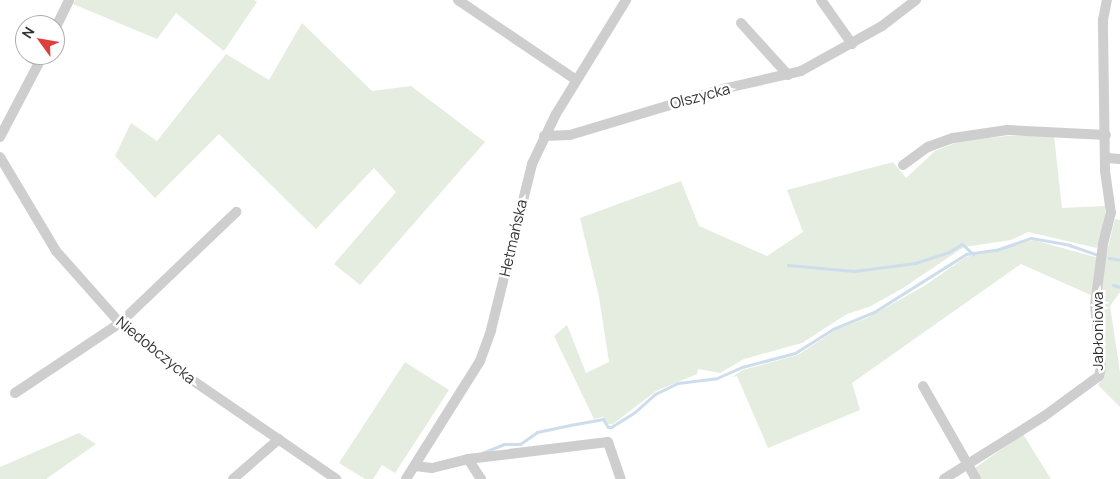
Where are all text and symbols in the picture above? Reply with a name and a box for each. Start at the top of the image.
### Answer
north arrow [15,15,65,65]
text: N [17,23,38,42]
street label: Olszycka [668,79,732,113]
street label: Hetmańska [495,198,531,278]
street label: Jabłoniowa [1089,292,1107,370]
street label: Niedobczycka [113,313,199,387]

